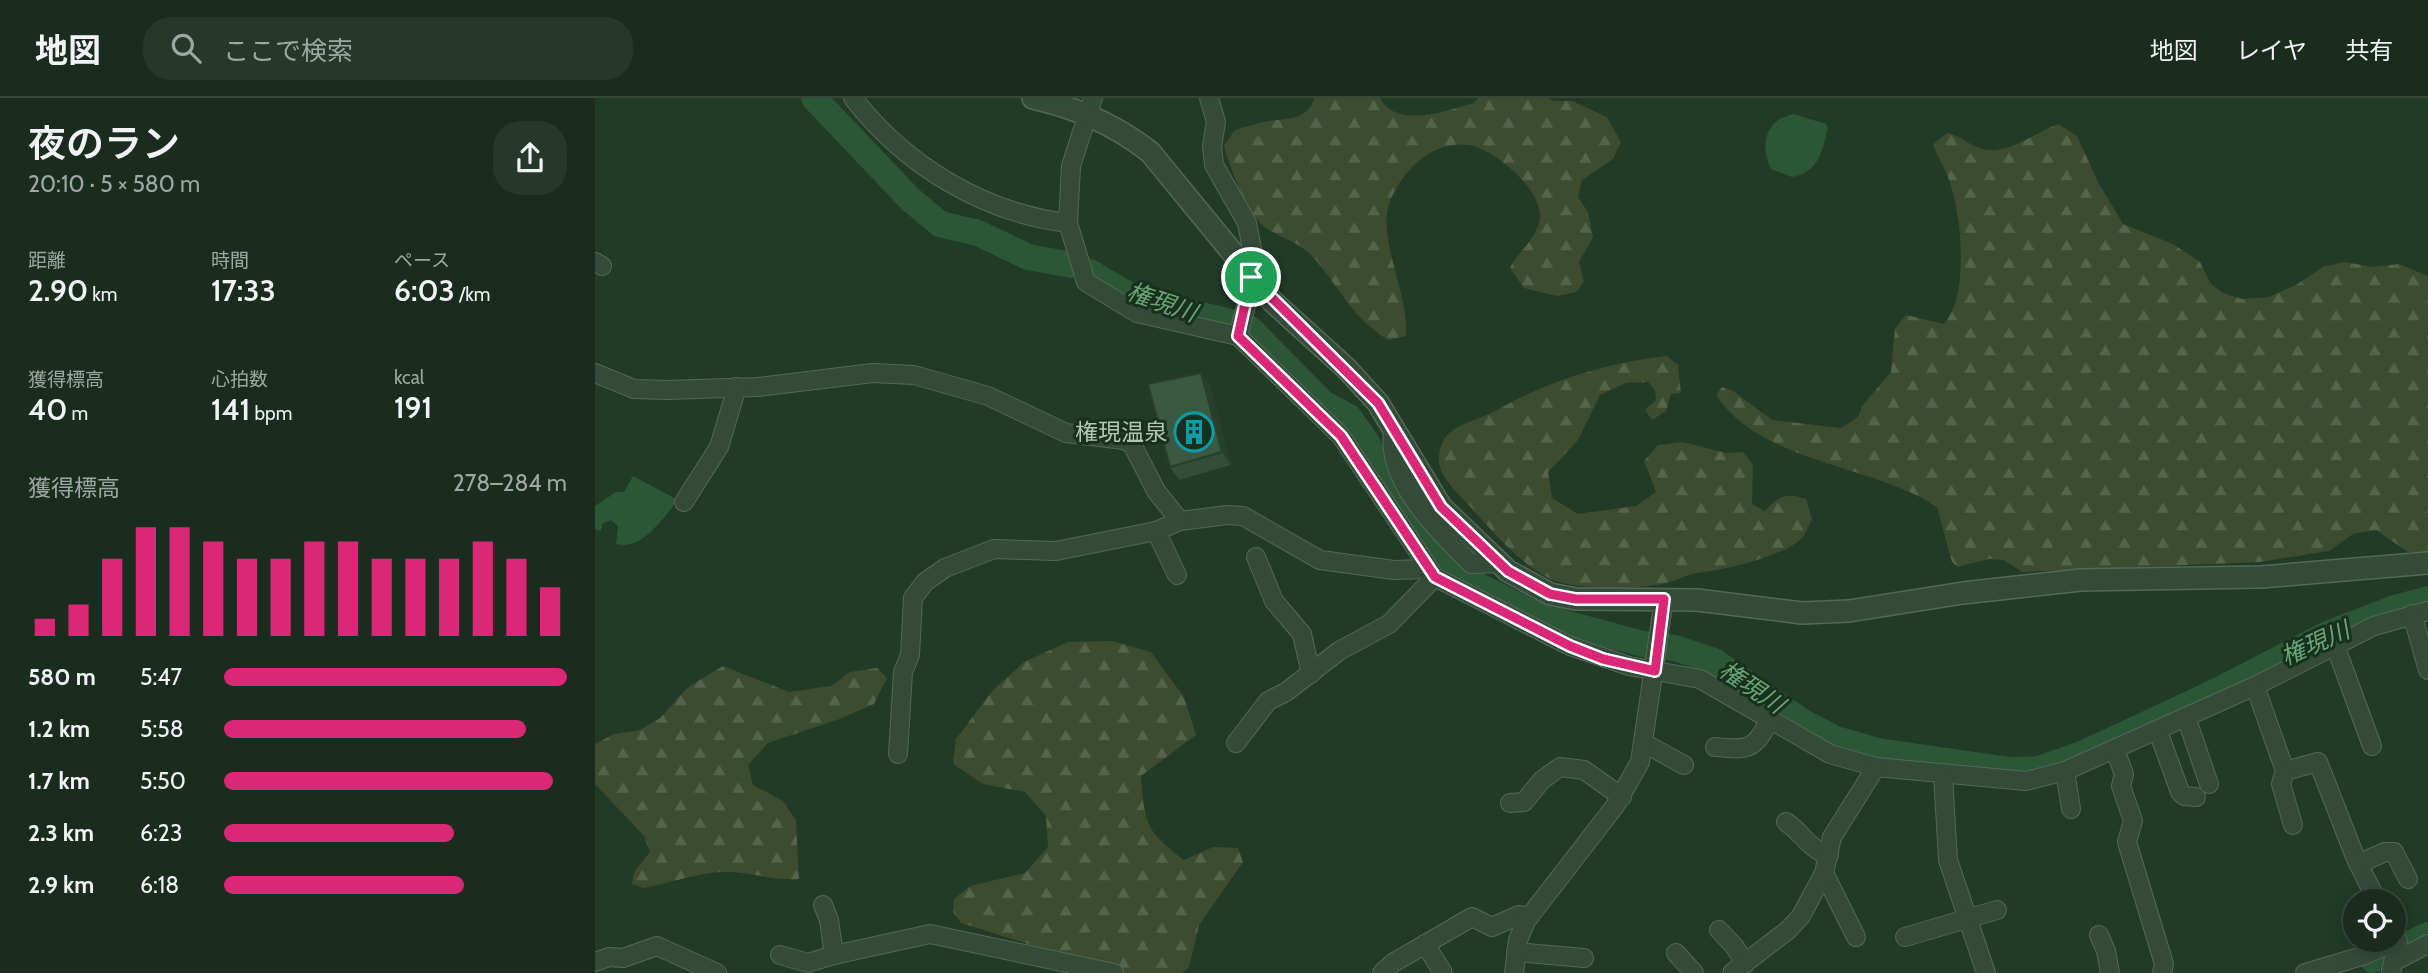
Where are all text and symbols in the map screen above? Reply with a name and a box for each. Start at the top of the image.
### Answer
search box [143,17,633,80]
icon: search [167,29,205,67]
text: 地図 [35,30,101,70]
text: ここで検索 [223,35,353,67]
text: 地図 [2150,36,2198,65]
text: レイヤ [2236,36,2307,65]
text: 共有 [2345,36,2393,65]
text: 夜のラン [28,120,180,167]
button: share [493,121,567,195]
text: 20:10 · 5 × 580 m [28,170,200,198]
pin [1221,247,1281,307]
text: 距離 [28,249,66,272]
text: 時間 [211,249,249,272]
text: ペース [394,249,450,272]
icon: arrive [1232,258,1270,296]
text: 2.90 [28,272,88,309]
text: 17:33 [211,272,276,309]
text: 6:03 [394,272,455,309]
water label: 権現川 [1123,277,1204,328]
text: km [88,283,118,306]
text: /km [455,283,490,306]
text: kcal [394,366,424,389]
text: 獲得標高 [28,368,104,391]
text: 心拍数 [211,368,268,391]
text: 191 [394,389,432,426]
text: 40 [28,391,67,428]
text: 141 [211,391,250,428]
text: m [67,402,88,425]
text: bpm [250,402,292,425]
building icon: 権現温泉 [1173,411,1215,453]
place label: 権現温泉 [1075,418,1167,446]
text: 278–284 m [453,469,567,497]
text: 獲得標高 [28,474,120,502]
water label: 権現川 [2276,614,2357,671]
water label: 権現川 [1714,655,1792,721]
text: 580 m [28,663,96,691]
text: 5:47 [140,663,182,691]
text: 1.2 km [28,715,90,743]
text: 5:58 [140,715,184,743]
text: 1.7 km [28,767,90,795]
text: 5:50 [140,767,186,795]
text: 2.3 km [28,819,94,847]
text: 6:23 [140,819,182,847]
text: 2.9 km [28,871,94,899]
text: 6:18 [140,871,179,899]
map controls [2343,889,2406,952]
button: locate [2343,889,2406,952]

